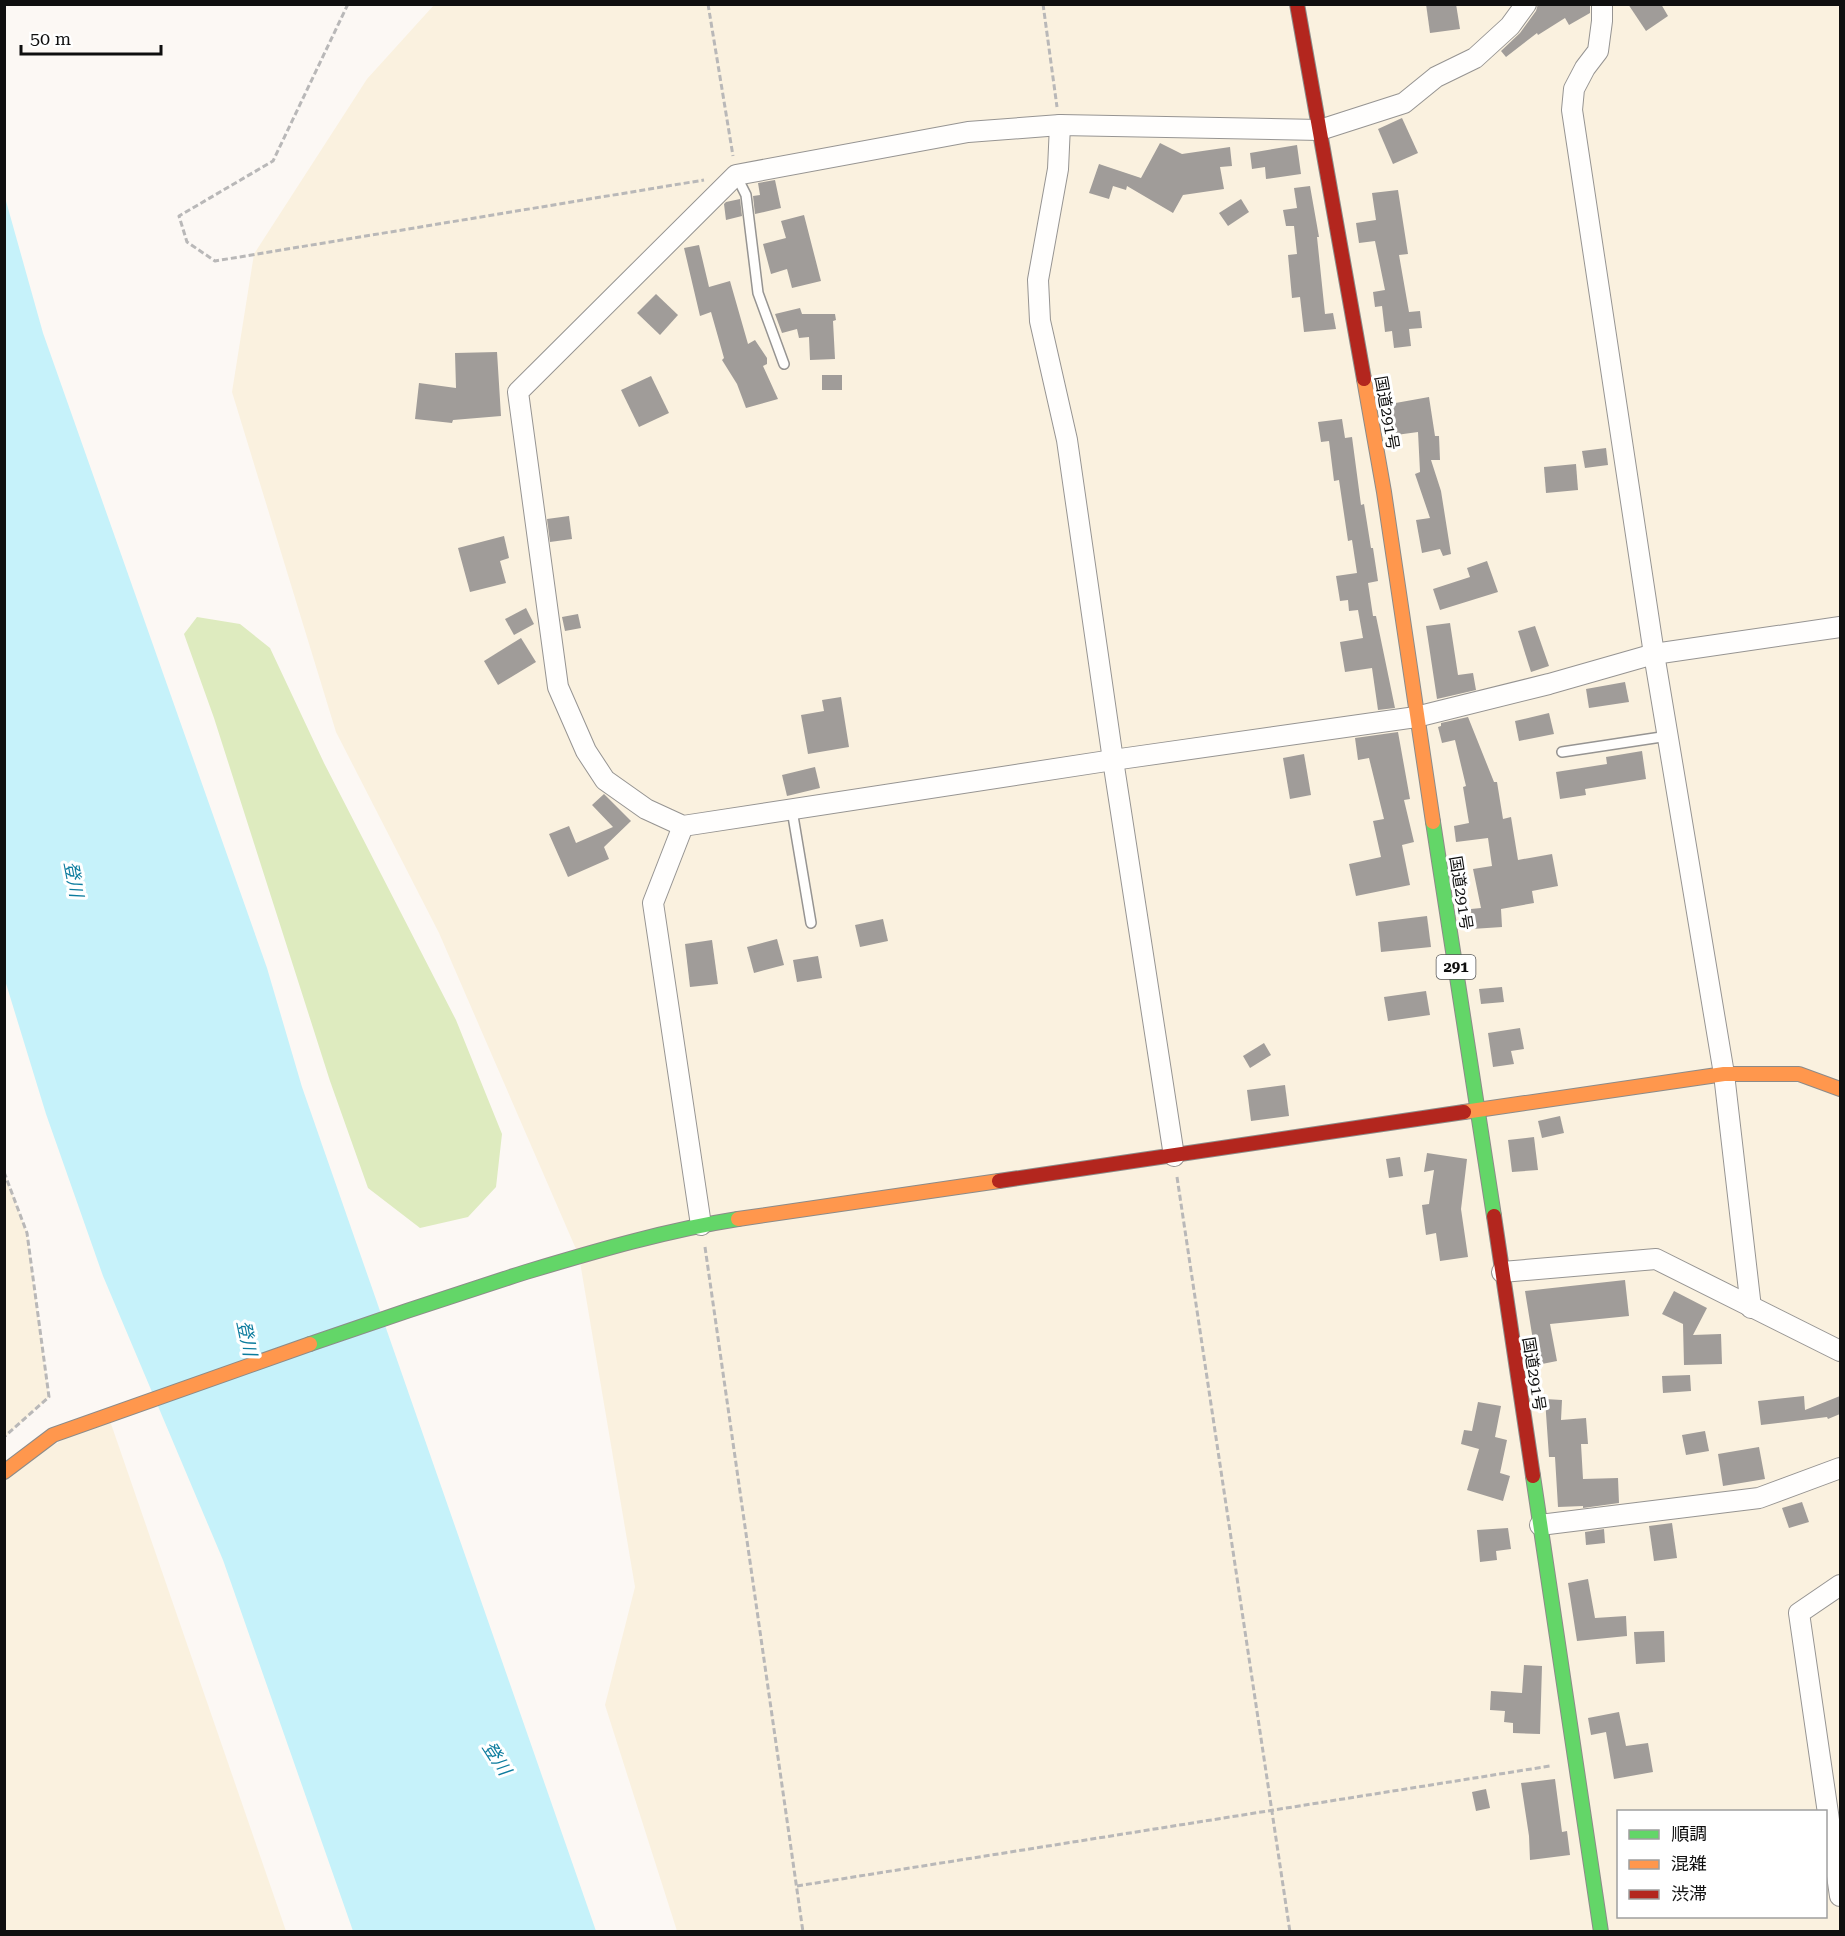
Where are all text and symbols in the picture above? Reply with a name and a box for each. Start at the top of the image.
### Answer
scale bar [21,18,160,56]
text: 50 m [30,28,71,49]
street label: 国道291号 [1371,374,1403,452]
street label: 国道291号 [1446,855,1476,931]
water label: 登川 [60,859,88,901]
road number: 291 [1436,955,1476,979]
water label: 登川 [233,1318,261,1360]
street label: 国道291号 [1519,1336,1549,1412]
water label: 登川 [478,1737,517,1780]
legend [1617,1810,1827,1918]
text: 順調 [1671,1823,1707,1844]
text: 混雑 [1671,1853,1707,1874]
text: 渋滞 [1671,1883,1707,1904]

